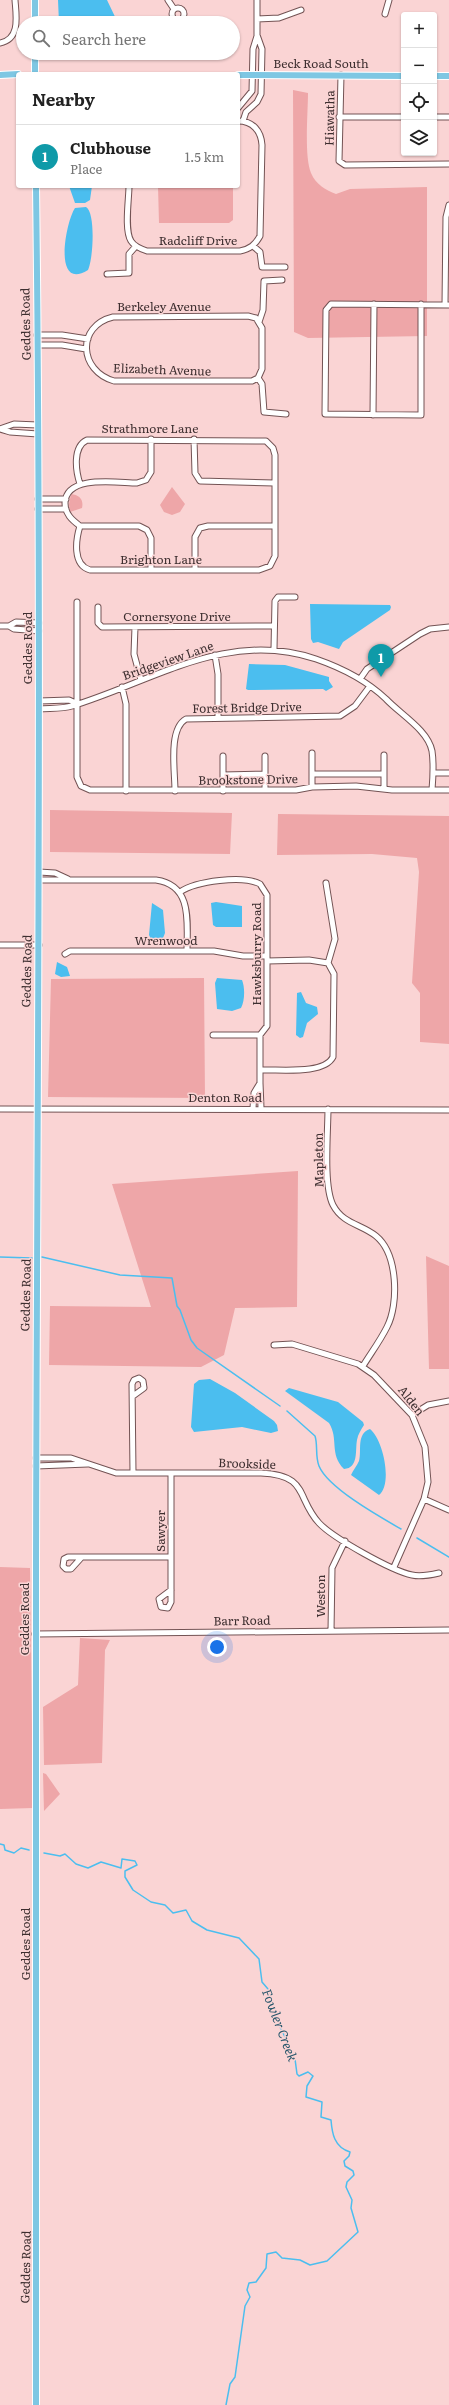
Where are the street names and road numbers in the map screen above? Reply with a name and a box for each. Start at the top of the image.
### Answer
street label: Beck Road South [273,54,369,72]
street label: Hiawatha [320,89,338,146]
street label: Radcliff Drive [159,231,237,249]
street label: Geddes Road [15,287,35,361]
street label: Berkeley Avenue [117,297,211,315]
street label: Elizabeth Avenue [113,358,211,380]
street label: Strathmore Lane [102,419,198,437]
street label: Brighton Lane [120,550,202,568]
street label: Cornersyone Drive [123,607,231,625]
street label: Geddes Road [18,611,36,684]
street label: Bridgeview Lane [120,636,216,684]
street label: Forest Bridge Drive [192,697,302,717]
street label: Brookstone Drive [198,769,298,789]
street label: Hawksburry Road [247,902,265,1006]
street label: Wrenwood [134,931,198,949]
street label: Geddes Road [16,934,36,1007]
street label: Denton Road [188,1088,263,1106]
street label: Mapleton [309,1132,327,1188]
street label: Geddes Road [15,1258,35,1331]
street label: Alden [394,1381,429,1419]
street label: Brookside [218,1453,276,1473]
street label: Sawyer [151,1510,169,1552]
street label: Weston [311,1574,329,1618]
street label: Geddes Road [15,1582,33,1655]
street label: Barr Road [213,1610,271,1629]
street label: Geddes Road [16,1907,34,1980]
street label: Geddes Road [15,2230,35,2303]

